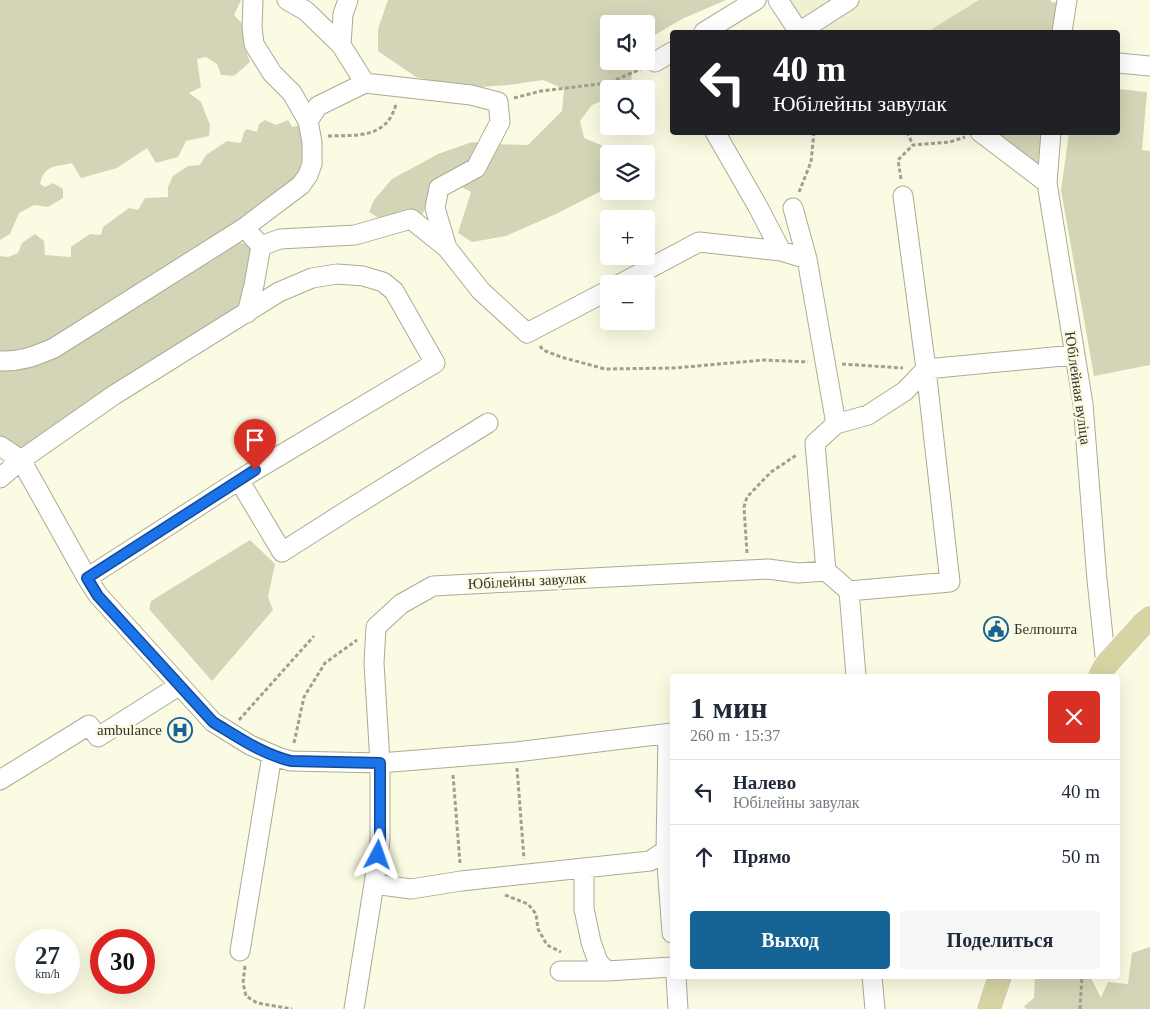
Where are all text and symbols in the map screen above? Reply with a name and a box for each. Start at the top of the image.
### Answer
map controls [600,15,655,330]
button: sound [600,15,655,70]
icon: left [690,50,755,115]
text: 40 m [773,50,846,89]
button: search [600,80,655,135]
text: Юбілейны завулак [773,91,947,116]
button: layers [600,145,655,200]
button: + [600,210,655,265]
button: − [600,275,655,330]
street label: Юбілейная вуліца [1062,330,1094,446]
pin [234,419,276,470]
icon: arrive [241,426,269,454]
street label: Юбілейны завулак [467,570,587,592]
public building icon: Белпошта [983,616,1009,642]
place label: Белпошта [1014,621,1078,637]
text: 1 мин [690,691,768,724]
button: close [1048,691,1100,743]
hospital icon: ambulance [167,717,193,743]
place label: ambulance [97,722,162,738]
text: 260 m · 15:37 [690,727,780,744]
text: Налево [733,772,796,793]
icon: left [690,778,718,806]
text: 40 m [1061,781,1100,802]
text: Юбілейны завулак [733,794,860,811]
position arrow [351,828,403,880]
icon: ahead [690,843,718,871]
text: Прямо [733,846,791,867]
text: 50 m [1061,846,1100,867]
button: Выход [690,911,890,969]
button: Поделиться [900,911,1100,969]
speed limit sign: 30 [90,929,155,994]
text: 27 [35,942,60,969]
text: km/h [35,967,60,981]

